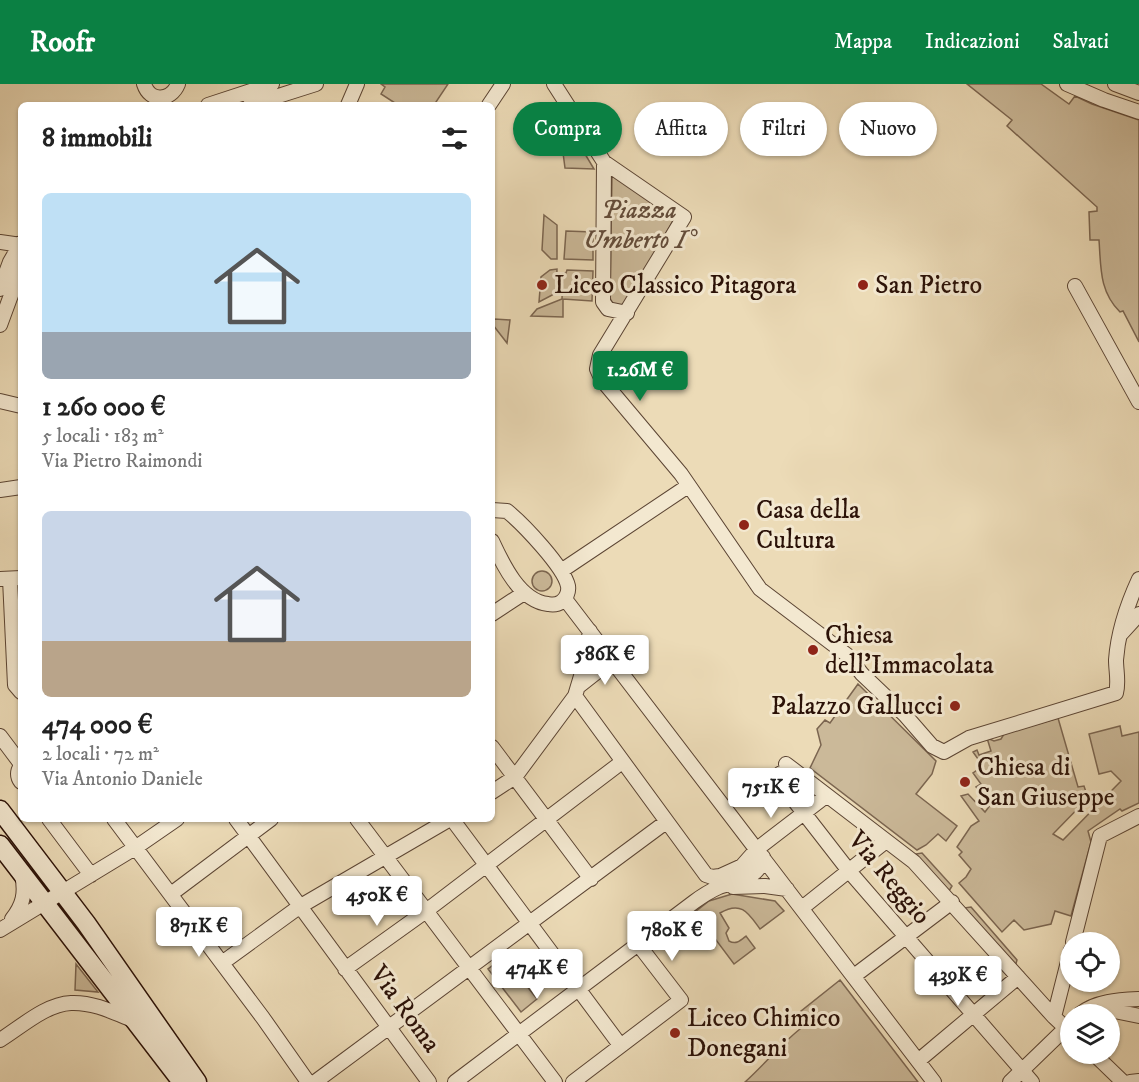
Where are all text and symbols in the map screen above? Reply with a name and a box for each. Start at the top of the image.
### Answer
text: Roofr [30,25,95,60]
text: Mappa [834,29,892,55]
text: Indicazioni [925,29,1020,55]
text: Salvati [1053,29,1109,55]
chip: Compra [513,102,622,156]
chip: Affitta [634,102,728,156]
chip: Filtri [740,102,827,156]
chip: Nuovo [839,102,937,156]
text: 8 immobili [42,122,152,155]
icon: filters [438,122,471,155]
park label: Piazza Umberto I° [583,194,698,257]
icon: home [203,232,311,340]
place label: Liceo Classico Pitagora [554,269,796,302]
place label: San Pietro [875,269,982,302]
marker: Liceo Classico Pitagora [535,278,549,292]
marker: San Pietro [856,278,870,292]
pin: 1.26M € [585,351,695,402]
text: 1.26M € [607,358,673,383]
text: 1 260 000 € [42,391,166,424]
text: 5 locali · 183 m² [42,424,164,449]
text: Via Pietro Raimondi [42,449,203,474]
place label: Casa della Cultura [756,494,860,557]
marker: Casa della Cultura [737,518,751,532]
icon: home [203,550,311,658]
place label: Chiesa dell'Immacolata [825,619,994,682]
pin: 586K € [556,635,654,686]
text: 586K € [575,642,635,667]
marker: Chiesa dell'Immacolata [806,643,820,657]
place label: Palazzo Gallucci [771,690,943,723]
marker: Palazzo Gallucci [948,699,962,713]
text: 474 000 € [42,709,153,742]
text: 2 locali · 72 m² [42,742,159,767]
place label: Chiesa di San Giuseppe [977,751,1115,814]
text: Via Antonio Daniele [42,767,203,792]
pin: 751K € [722,768,820,819]
text: 751K € [742,775,800,800]
marker: Chiesa di San Giuseppe [958,775,972,789]
street label: Via Reggio [840,824,938,932]
pin: 450K € [328,876,426,927]
text: 450K € [346,883,408,908]
pin: 871K € [150,907,248,958]
pin: 780K € [623,911,721,962]
text: 871K € [170,914,228,939]
text: 780K € [641,918,703,943]
map controls [1060,932,1120,1064]
button: locate [1060,932,1120,992]
pin: 474K € [488,949,586,1000]
text: 474K € [506,956,568,981]
pin: 439K € [909,956,1007,1007]
street label: Via Roma [362,958,448,1059]
text: 439K € [928,963,988,988]
place label: Liceo Chimico Donegani [687,1002,840,1065]
button: layers [1060,1004,1120,1064]
marker: Liceo Chimico Donegani [668,1026,682,1040]

